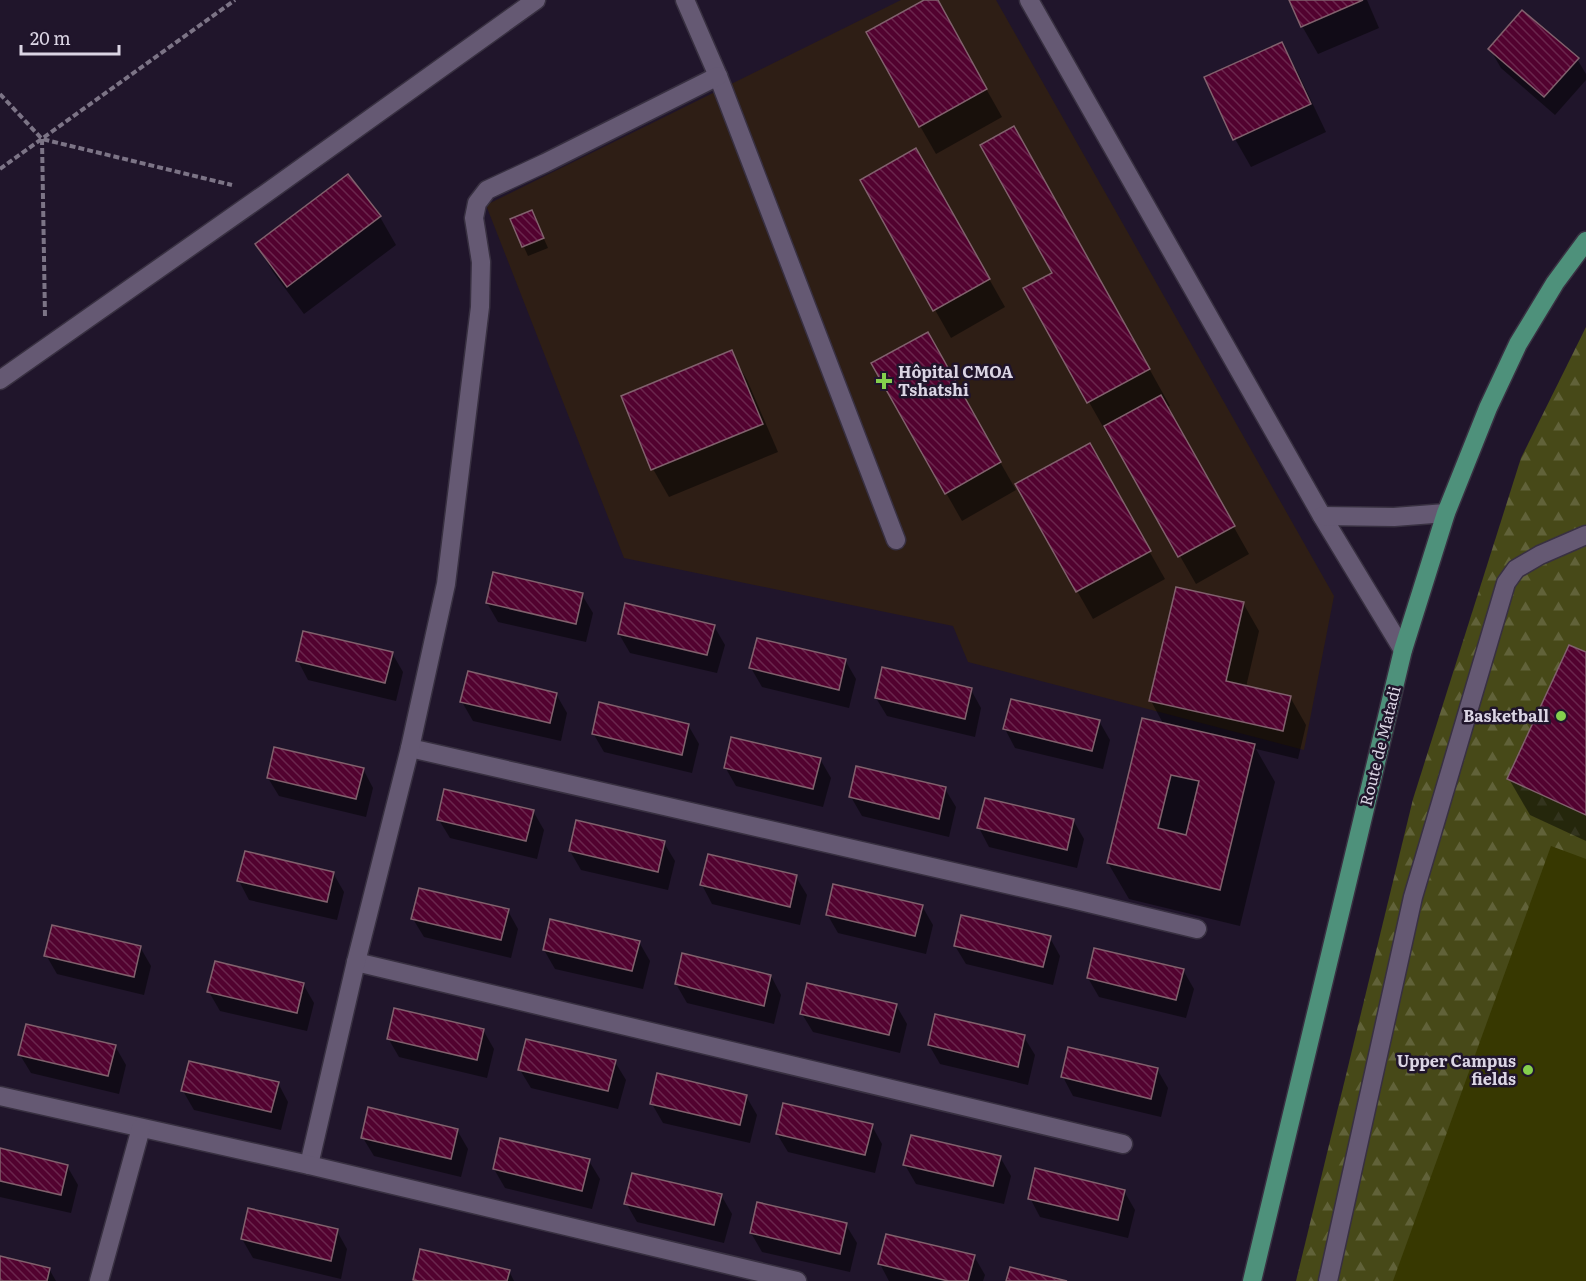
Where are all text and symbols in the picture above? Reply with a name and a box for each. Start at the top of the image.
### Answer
scale bar [21,18,118,56]
text: 20 m [30,24,71,51]
place label: Hôpital CMOA Tshatshi [898,359,1013,401]
marker: Hôpital CMOA Tshatshi [875,372,893,390]
street label: Route de Matadi [1353,683,1406,808]
place label: Basketball [1463,703,1549,727]
marker: Basketball [1554,709,1568,723]
place label: Upper Campus fields [1397,1048,1516,1090]
marker: Upper Campus fields [1521,1063,1535,1077]

